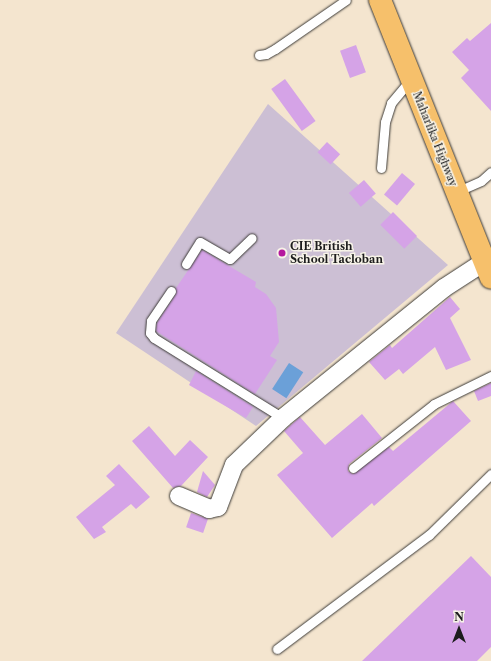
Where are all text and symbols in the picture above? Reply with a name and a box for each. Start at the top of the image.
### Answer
street label: Maharlika Highway [410,90,460,188]
place label: CIE British School Tacloban [290,240,383,266]
marker: CIE British School Tacloban [277,248,287,258]
north arrow [439,609,479,649]
text: N [454,610,464,624]

